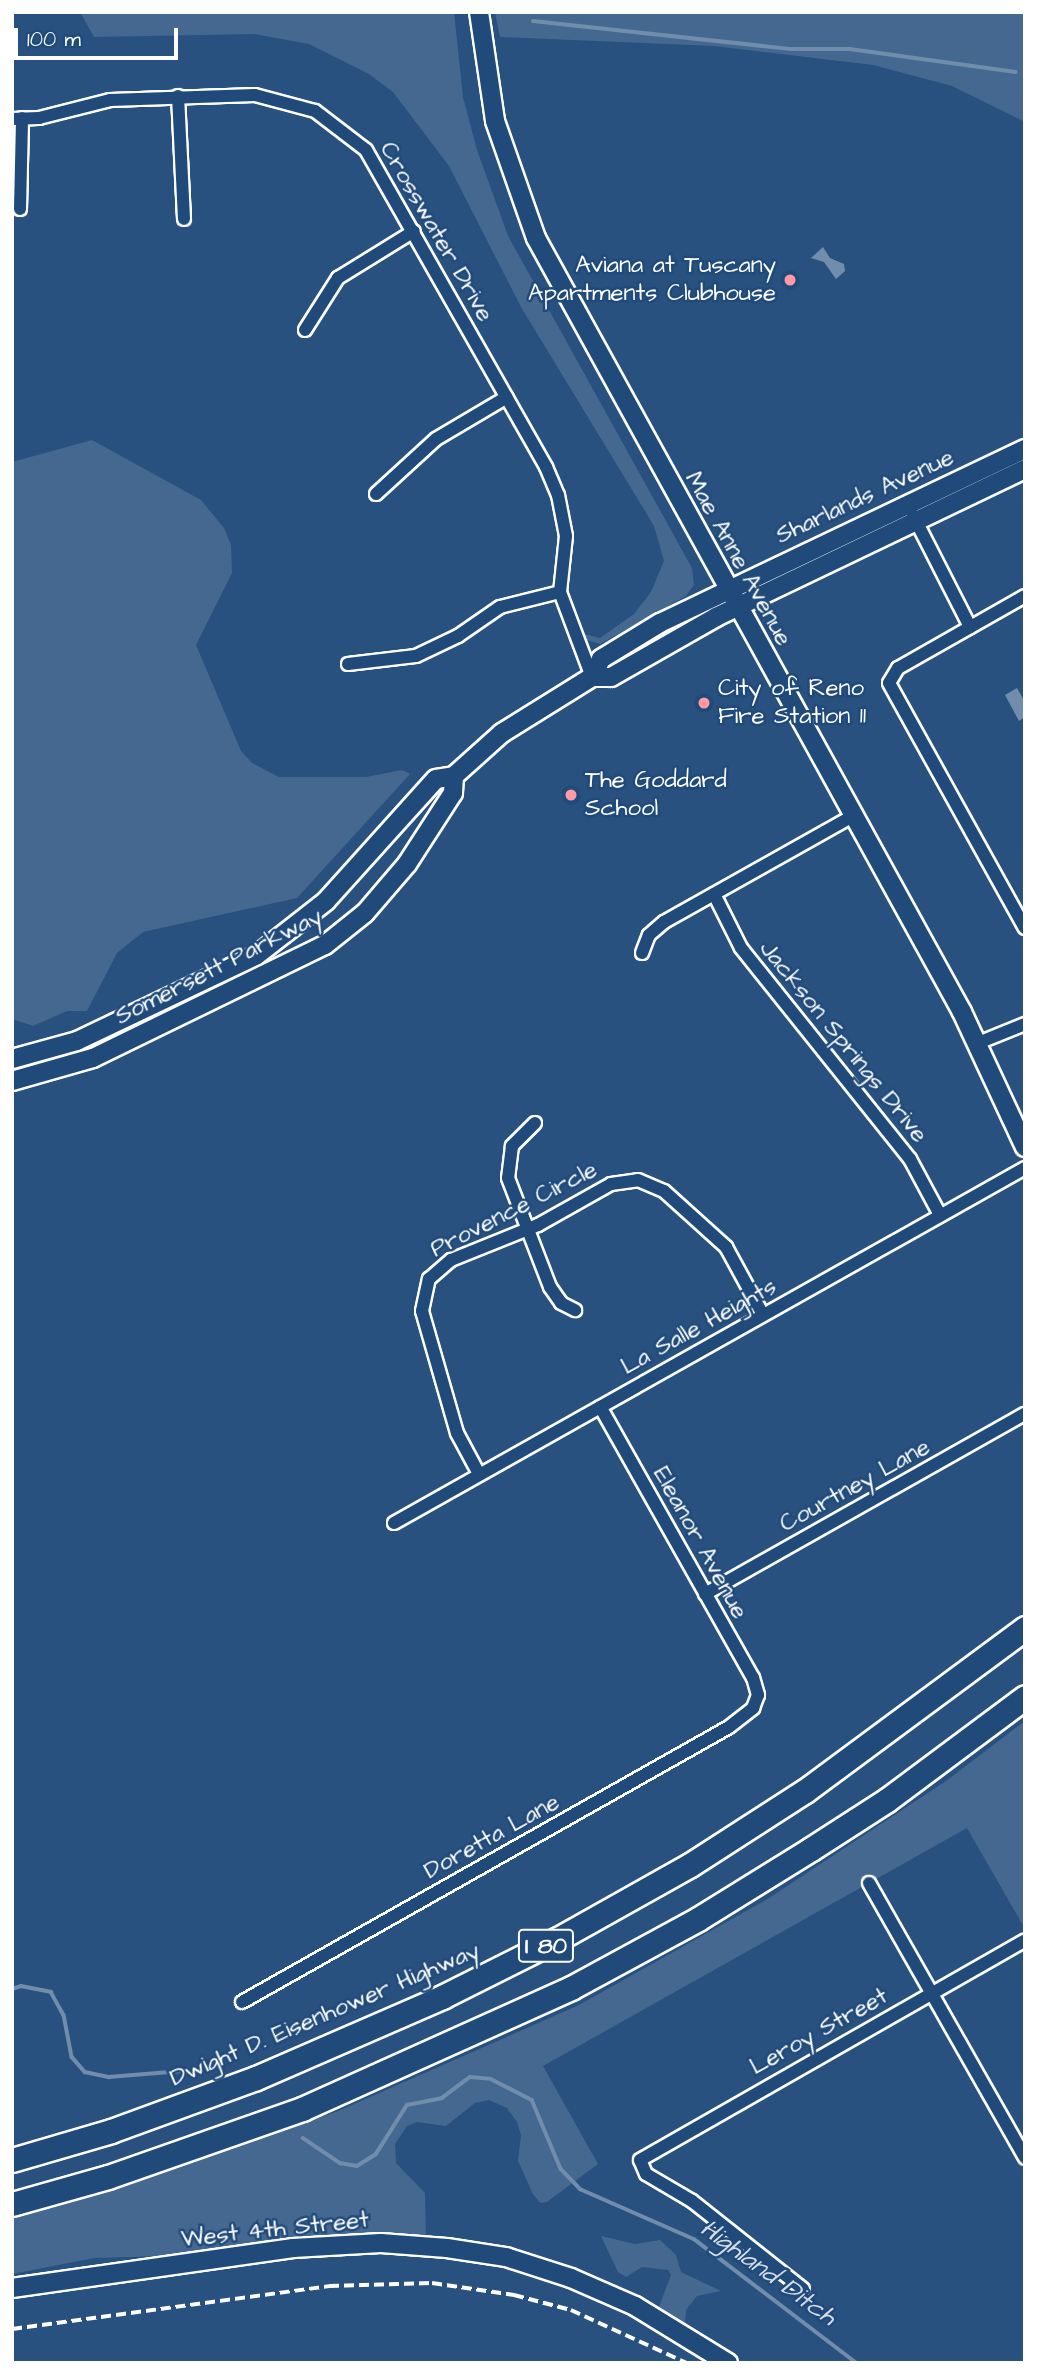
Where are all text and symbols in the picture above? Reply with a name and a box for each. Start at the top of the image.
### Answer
scale bar [18,14,182,58]
text: 100 m [27,25,81,54]
street label: Crosswater Drive [373,137,499,327]
place label: Aviana at Tuscany Apartments Clubhouse [528,252,776,308]
marker: Aviana at Tuscany Apartments Clubhouse [782,272,798,288]
street label: Sharlands Avenue [772,443,958,551]
street label: Mae Anne Avenue [678,467,798,651]
place label: City of Reno Fire Station 11 [718,675,866,731]
marker: City of Reno Fire Station 11 [696,695,712,711]
place label: The Goddard School [585,767,727,823]
marker: The Goddard School [563,787,579,803]
street label: Somersett Parkway [111,902,327,1032]
street label: Jackson Springs Drive [753,935,933,1149]
street label: Provence Circle [426,1156,602,1264]
street label: La Salle Heights [616,1272,782,1382]
street label: Courtney Lane [775,1433,935,1539]
street label: Eleanor Avenue [646,1462,754,1624]
street label: Doretta Lane [419,1788,565,1886]
road number: I 80 [516,1926,576,1966]
street label: Dwight D. Eisenhower Highway [166,1937,484,2093]
street label: Leroy Street [745,1982,893,2082]
street label: West 4th Street [180,2206,370,2254]
water label: Highland Ditch [694,2213,842,2333]

